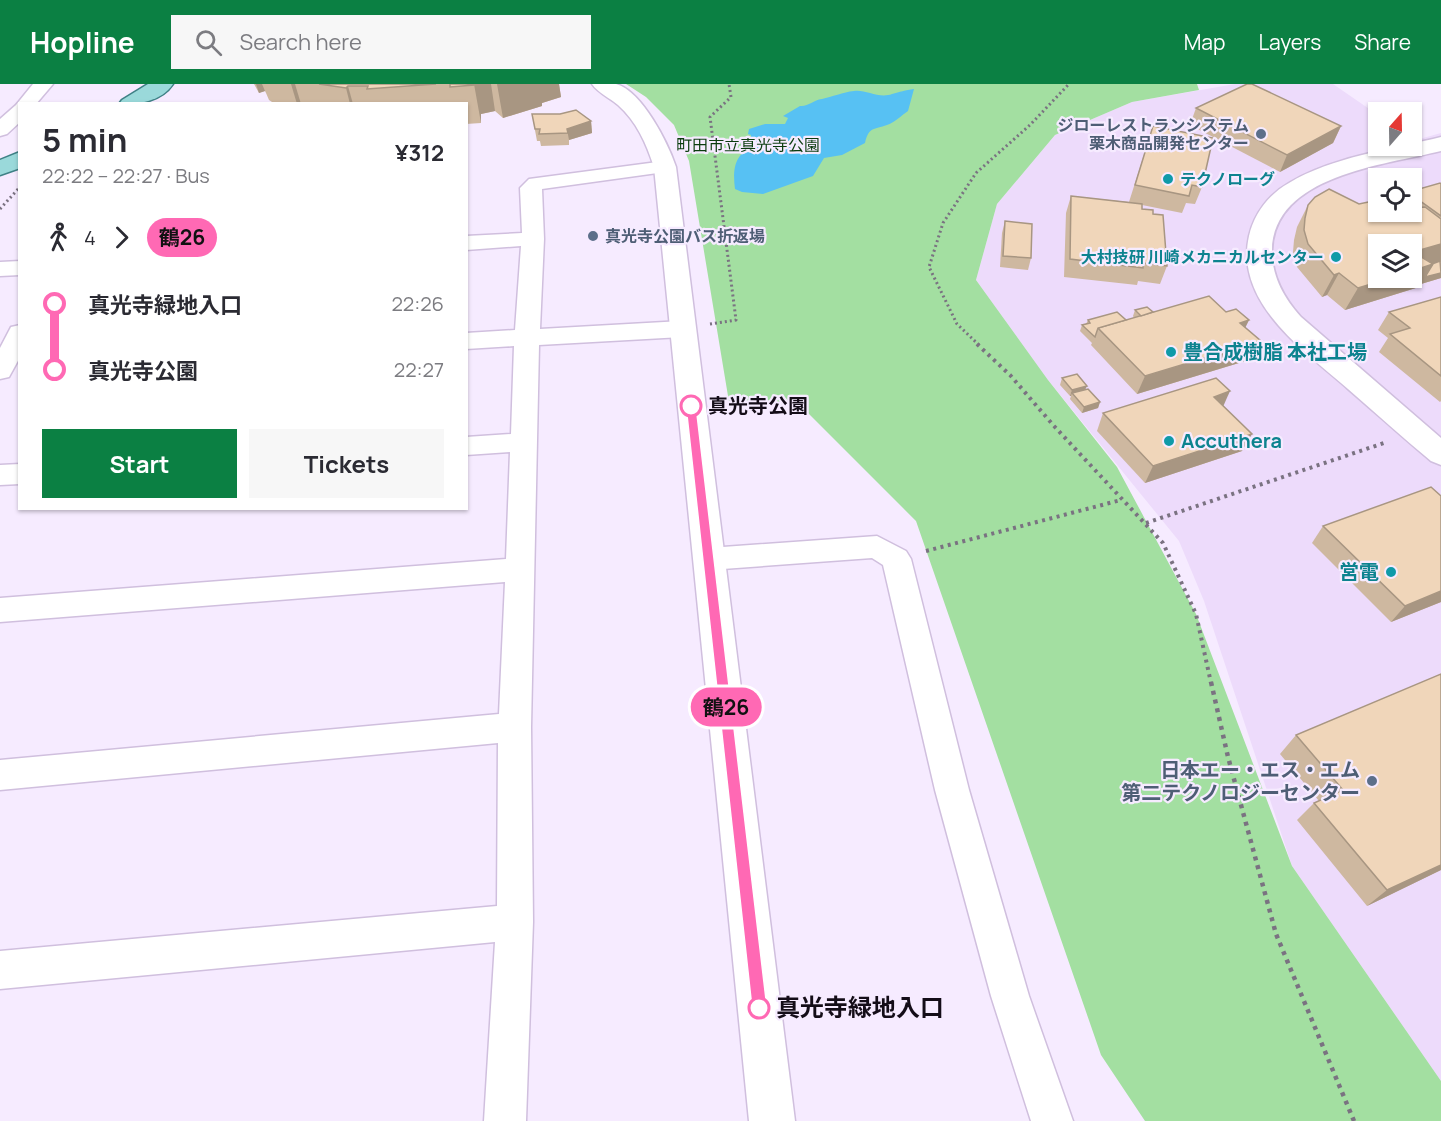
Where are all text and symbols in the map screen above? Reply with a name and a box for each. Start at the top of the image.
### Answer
search box [171,15,591,69]
text: Hopline [30,23,135,61]
icon: search [192,26,225,59]
text: Search here [240,27,362,57]
text: Map [1184,28,1225,56]
text: Layers [1258,28,1321,56]
text: Share [1354,28,1411,56]
north arrow [1368,102,1422,156]
map controls [1368,102,1422,288]
place label: ジローレストランシステム 栗木商品開発センター [1057,114,1249,154]
text: 5 min [42,117,128,162]
marker: ジローレストランシステム 栗木商品開発センター [1254,127,1268,141]
park label: 町田市立真光寺公園 [676,134,820,156]
text: ¥312 [395,138,444,168]
text: 22:22 – 22:27 · Bus [42,162,210,189]
place label: テクノローグ [1180,168,1275,190]
button: locate [1368,168,1422,222]
marker: テクノローグ [1161,172,1175,186]
icon: walk [42,221,75,254]
icon: forward [105,221,138,254]
text: 鶴26 [159,223,205,251]
text: 4 [84,224,96,251]
place label: 真光寺公園バス折返場 [605,225,765,247]
marker: 真光寺公園バス折返場 [586,229,600,243]
button: layers [1368,234,1422,288]
place label: 大村技研 川崎メカニカルセンター [1081,246,1324,268]
marker: 大村技研 川崎メカニカルセンター [1329,250,1343,264]
text: 真光寺緑地入口 [88,290,242,320]
text: 22:26 [391,290,444,317]
place label: 豊合成樹脂 本社工場 [1183,338,1367,365]
marker: 豊合成樹脂 本社工場 [1164,345,1178,359]
text: 真光寺公園 [88,356,198,386]
text: 22:27 [394,356,444,383]
place label: 真光寺公園 [708,392,808,419]
marker: 真光寺公園 [680,395,702,417]
place label: Accuthera [1181,427,1282,454]
button: Start [42,429,237,498]
button: Tickets [249,429,444,498]
marker: Accuthera [1162,434,1176,448]
place label: 営電 [1339,558,1379,585]
marker: 営電 [1384,565,1398,579]
line badge: 鶴26 [692,688,760,726]
text: 鶴26 [703,693,749,721]
place label: 日本エー・エス・エム 第二テクノロジーセンター [1121,756,1360,806]
marker: 日本エー・エス・エム 第二テクノロジーセンター [1365,774,1379,788]
place label: 真光寺緑地入口 [776,990,944,1023]
marker: 真光寺緑地入口 [748,997,770,1019]

